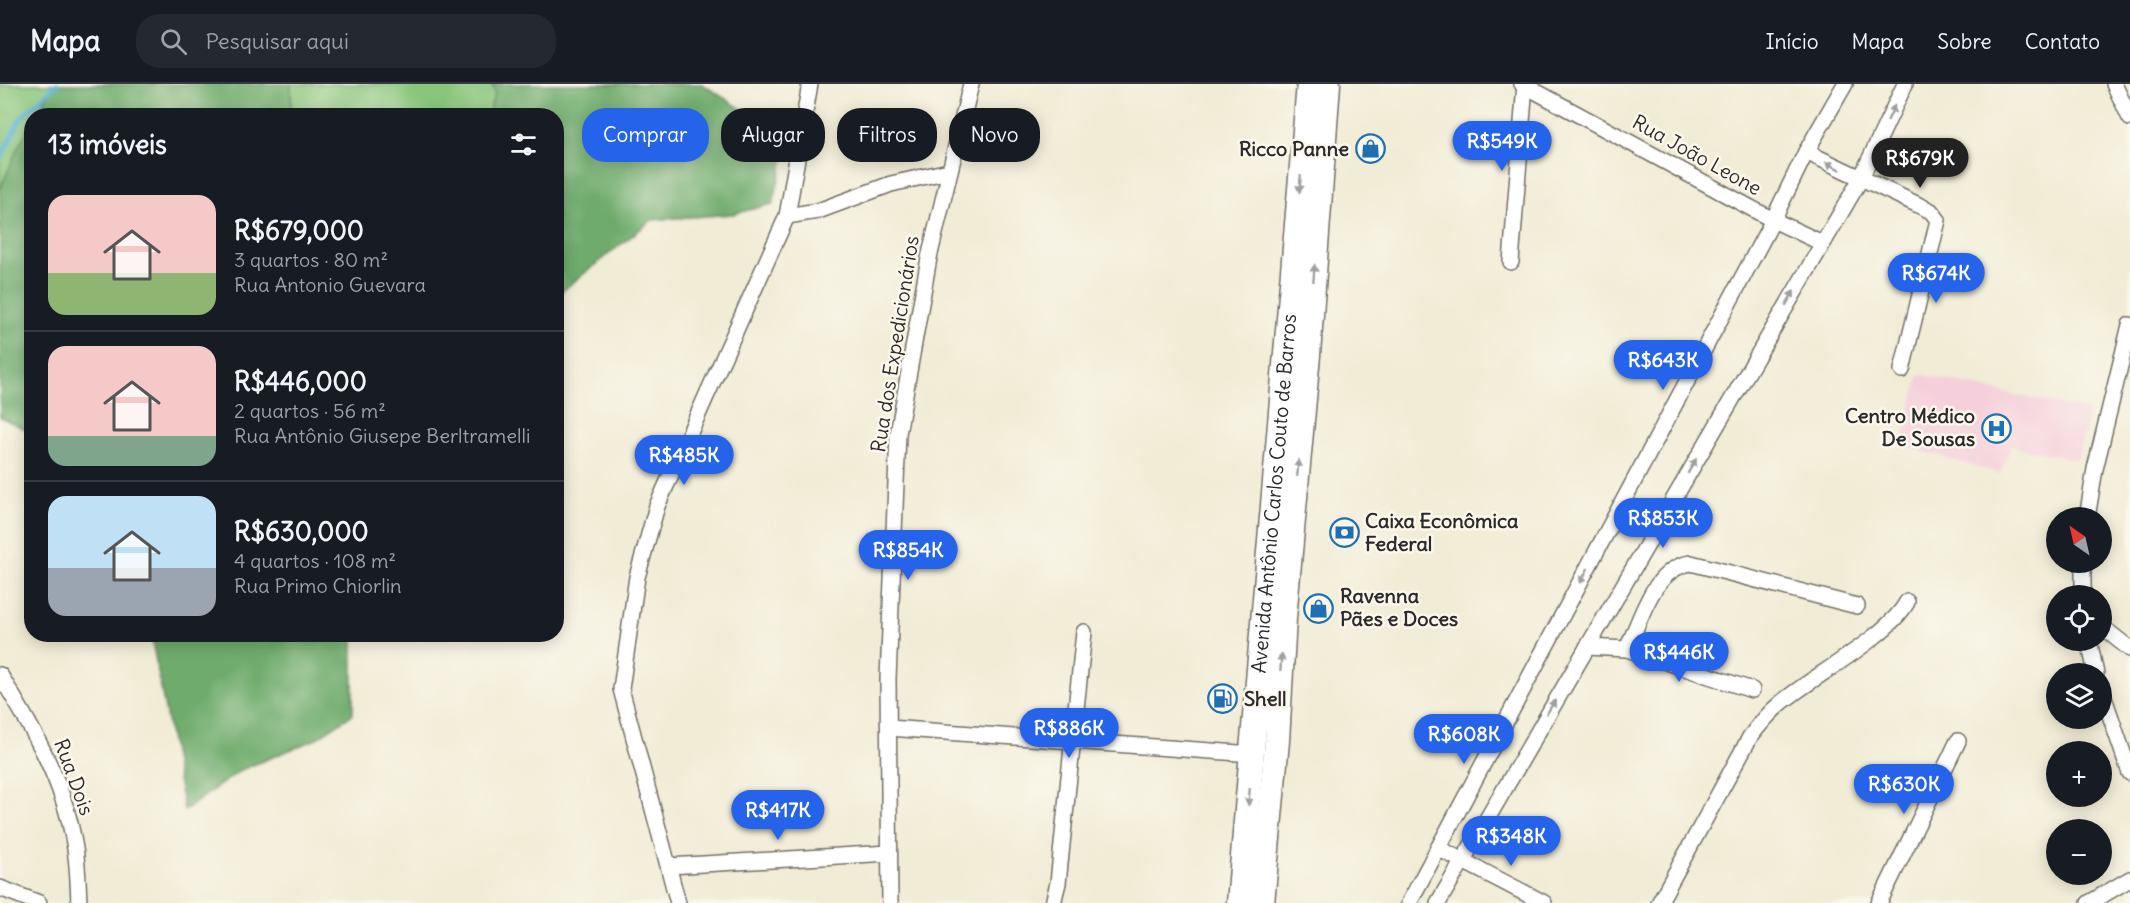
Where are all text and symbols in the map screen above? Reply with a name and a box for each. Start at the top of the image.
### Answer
search box [136,14,556,68]
text: Mapa [30,23,100,59]
icon: search [157,25,190,58]
text: Pesquisar aqui [205,27,349,55]
text: Início [1765,28,1819,55]
text: Mapa [1852,28,1904,55]
text: Sobre [1937,28,1992,55]
text: Contato [2025,28,2100,55]
one-way arrow [1887,104,1896,121]
chip: Comprar [582,108,709,162]
chip: Alugar [721,108,825,162]
chip: Filtros [837,108,937,162]
chip: Novo [949,108,1040,162]
street label: Rua João Leone [1628,109,1766,200]
pin: R$549K [1453,121,1551,172]
text: 13 imóveis [48,128,167,161]
icon: filters [507,128,540,161]
text: R$549K [1467,128,1537,153]
shop icon: Ricco Panne [1354,133,1386,165]
place label: Ricco Panne [1239,136,1349,161]
pin: R$679K [1871,138,1969,189]
text: R$679K [1886,145,1955,170]
one-way arrow [1824,161,1841,171]
one-way arrow [1296,175,1305,194]
text: R$679,000 [234,214,364,247]
icon: home [96,219,168,291]
street label: Rua dos Expedicionários [865,234,924,454]
text: 3 quartos · 80 m² [234,247,388,272]
pin: R$674K [1887,253,1985,304]
text: R$674K [1902,260,1970,285]
one-way arrow [1309,264,1319,283]
text: Rua Antonio Guevara [234,272,426,297]
one-way arrow [1785,289,1795,306]
street label: Avenida Antônio Carlos Couto de Barros [1246,313,1301,674]
pin: R$643K [1614,340,1712,391]
text: R$643K [1628,347,1698,372]
text: R$446,000 [234,365,367,398]
icon: home [96,370,168,442]
text: 2 quartos · 56 m² [234,398,386,423]
place label: Centro Médico De Sousas [1845,403,1975,451]
hospital icon: Centro Médico De Sousas [1980,412,2012,444]
text: Rua Antônio Giusepe Berltramelli [234,423,530,448]
pin: R$485K [635,435,733,486]
text: R$485K [649,442,719,467]
one-way arrow [1687,457,1697,474]
one-way arrow [1293,458,1303,477]
pin: R$853K [1614,498,1712,549]
text: R$853K [1628,505,1698,530]
north arrow [2046,507,2112,573]
map controls [2046,507,2112,885]
place label: Caixa Econômica Federal [1365,508,1519,556]
text: R$630,000 [234,515,369,548]
bank icon: Caixa Econômica Federal [1328,517,1360,549]
icon: home [96,520,168,592]
pin: R$854K [859,530,957,581]
text: R$854K [873,537,943,562]
text: 4 quartos · 108 m² [234,548,396,573]
one-way arrow [1579,568,1589,585]
text: Rua Primo Chiorlin [234,573,402,598]
place label: Ravenna Pães e Doces [1340,583,1458,631]
button: locate [2046,585,2112,651]
shop icon: Ravenna Pães e Doces [1303,592,1335,624]
pin: R$446K [1630,632,1728,683]
text: R$446K [1644,639,1714,664]
one-way arrow [1277,652,1286,671]
button: layers [2046,663,2112,729]
fuel station icon: Shell [1207,683,1239,715]
place label: Shell [1244,686,1286,711]
one-way arrow [1546,699,1557,715]
pin: R$886K [1020,708,1118,759]
pin: R$608K [1415,714,1513,765]
text: R$886K [1034,715,1104,740]
text: R$608K [1428,721,1500,746]
street label: Rua Dois [49,735,100,818]
button: + [2046,741,2112,807]
pin: R$630K [1855,764,1953,815]
text: R$630K [1868,771,1940,796]
one-way arrow [1244,787,1254,806]
pin: R$417K [729,790,827,841]
text: R$417K [745,797,811,822]
pin: R$348K [1462,816,1560,867]
button: − [2046,819,2112,885]
text: R$348K [1476,823,1546,848]

